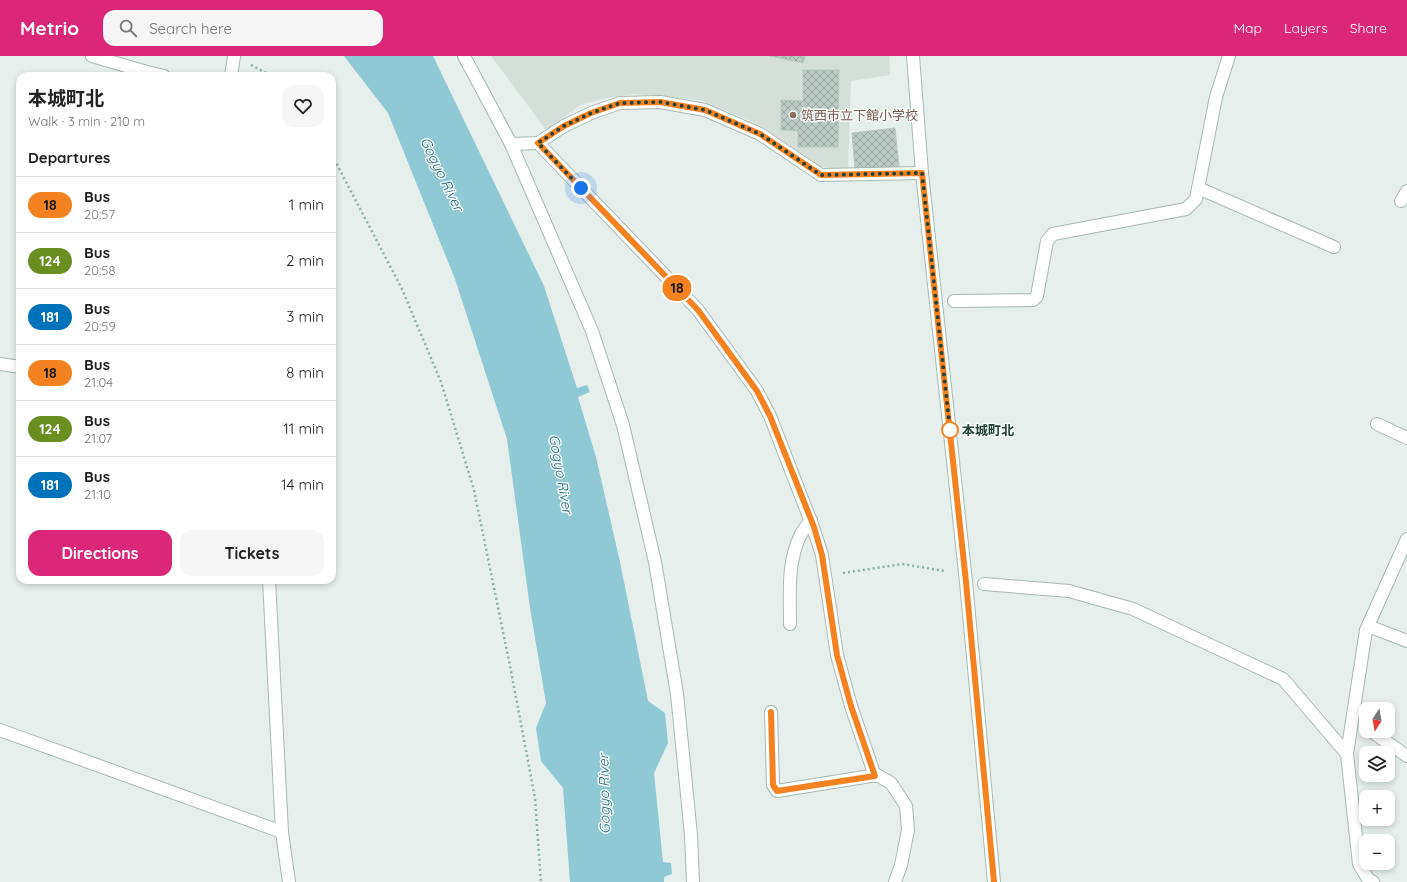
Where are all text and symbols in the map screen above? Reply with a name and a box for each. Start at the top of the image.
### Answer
search box [103,10,383,46]
text: Metrio [20,16,79,40]
icon: search [117,17,139,39]
text: Search here [149,19,232,38]
text: Map [1233,19,1262,37]
text: Layers [1284,19,1328,37]
text: Share [1350,19,1387,37]
button: heart [282,85,324,127]
text: 本城町北 [28,86,104,110]
place label: 筑西市立下館小学校 [801,107,918,123]
marker: 筑西市立下館小学校 [788,110,798,120]
text: Walk · 3 min · 210 m [28,113,145,129]
water label: Gogyo River [416,134,468,215]
text: Departures [28,148,110,167]
your location [571,178,591,198]
text: Bus [84,187,110,206]
text: 1 min [289,195,324,214]
text: 18 [43,196,57,214]
text: 20:57 [84,206,115,222]
text: Bus [84,243,110,262]
text: 2 min [286,251,324,270]
text: 124 [39,252,61,270]
text: 20:58 [84,262,115,278]
line badge: 18 [659,275,695,301]
text: 18 [670,279,684,297]
text: Bus [84,299,110,318]
text: 3 min [286,307,324,326]
text: 181 [41,308,59,326]
text: 20:59 [84,318,116,334]
text: Bus [84,355,110,374]
text: 8 min [286,363,324,382]
text: 18 [43,364,57,382]
text: 21:04 [84,374,113,390]
text: Bus [84,411,110,430]
text: 11 min [283,419,324,438]
text: 124 [39,420,61,438]
marker: 本城町北 [941,421,959,439]
place label: 本城町北 [962,422,1014,438]
text: 21:07 [84,430,112,446]
water label: Gogyo River [545,433,577,517]
text: Bus [84,467,110,486]
text: 14 min [281,475,324,494]
text: 181 [41,476,59,494]
text: 21:10 [84,486,111,502]
button: Directions [28,530,172,576]
button: Tickets [180,530,324,576]
north arrow [1359,702,1395,738]
map controls [1359,702,1395,870]
button: layers [1359,746,1395,782]
water label: Gogyo River [594,752,614,834]
button: + [1359,790,1395,826]
button: − [1359,834,1395,870]

